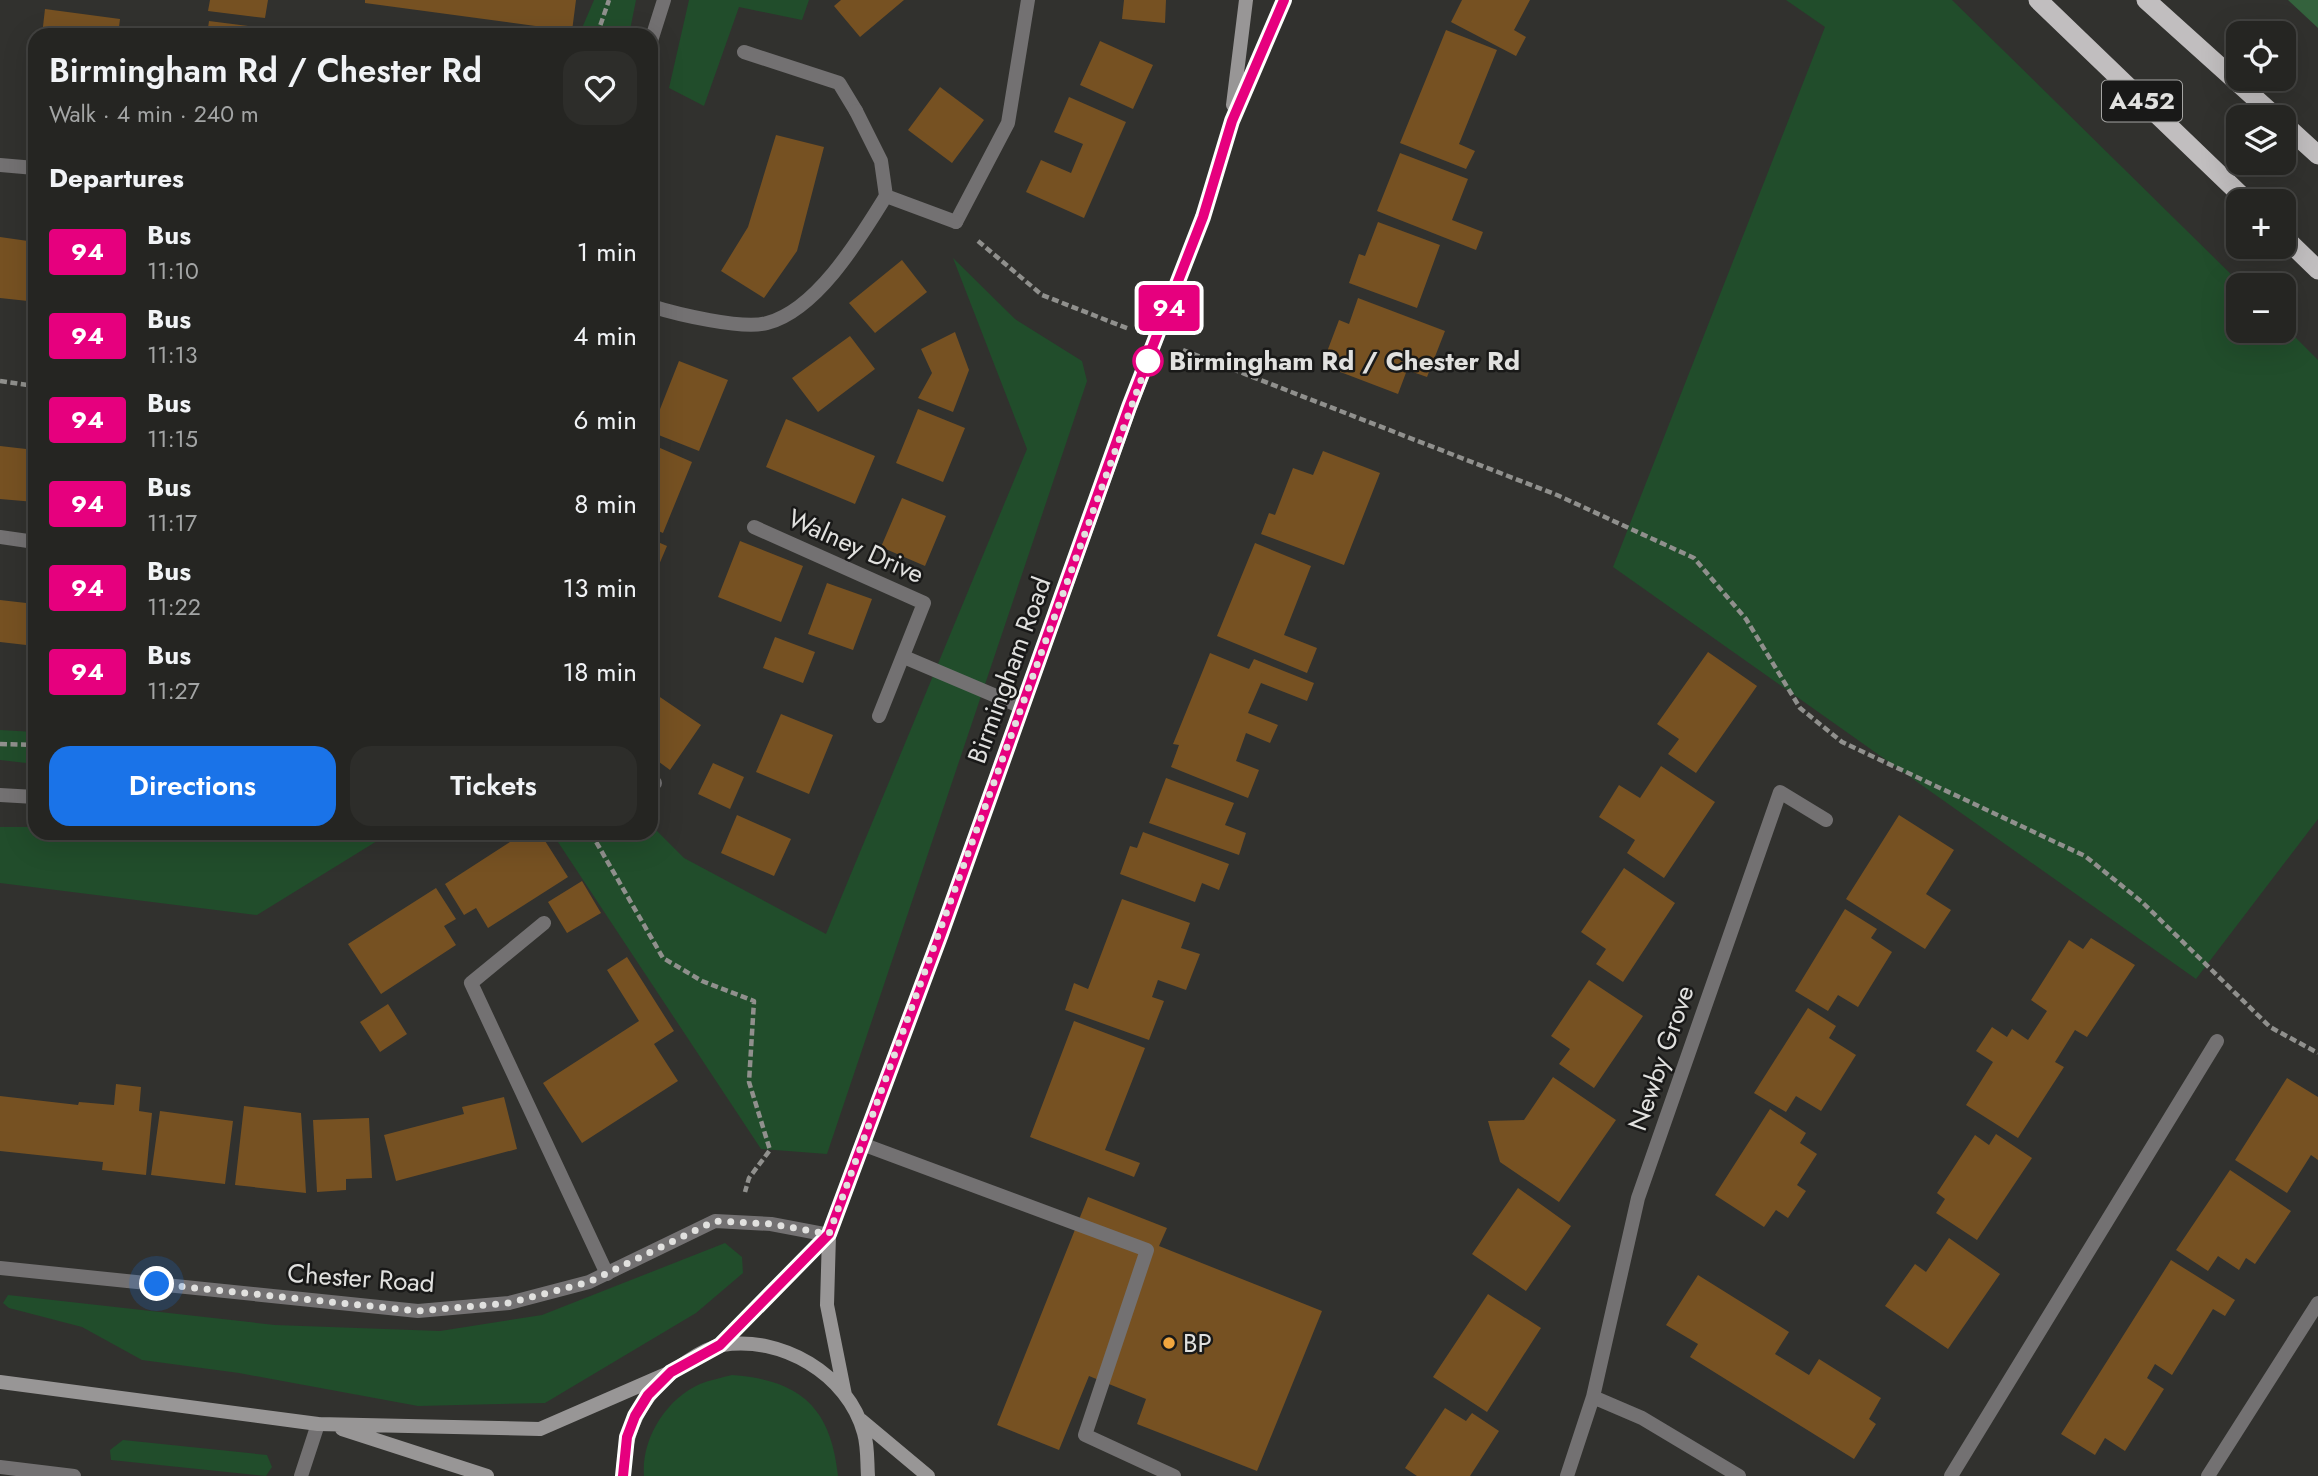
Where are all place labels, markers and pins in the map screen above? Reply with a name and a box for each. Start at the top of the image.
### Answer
place label: Birmingham Rd / Chester Rd [1169,342,1520,380]
marker: Birmingham Rd / Chester Rd [1133,346,1163,376]
place label: BP [1183,1324,1212,1362]
marker: BP [1161,1335,1177,1351]

